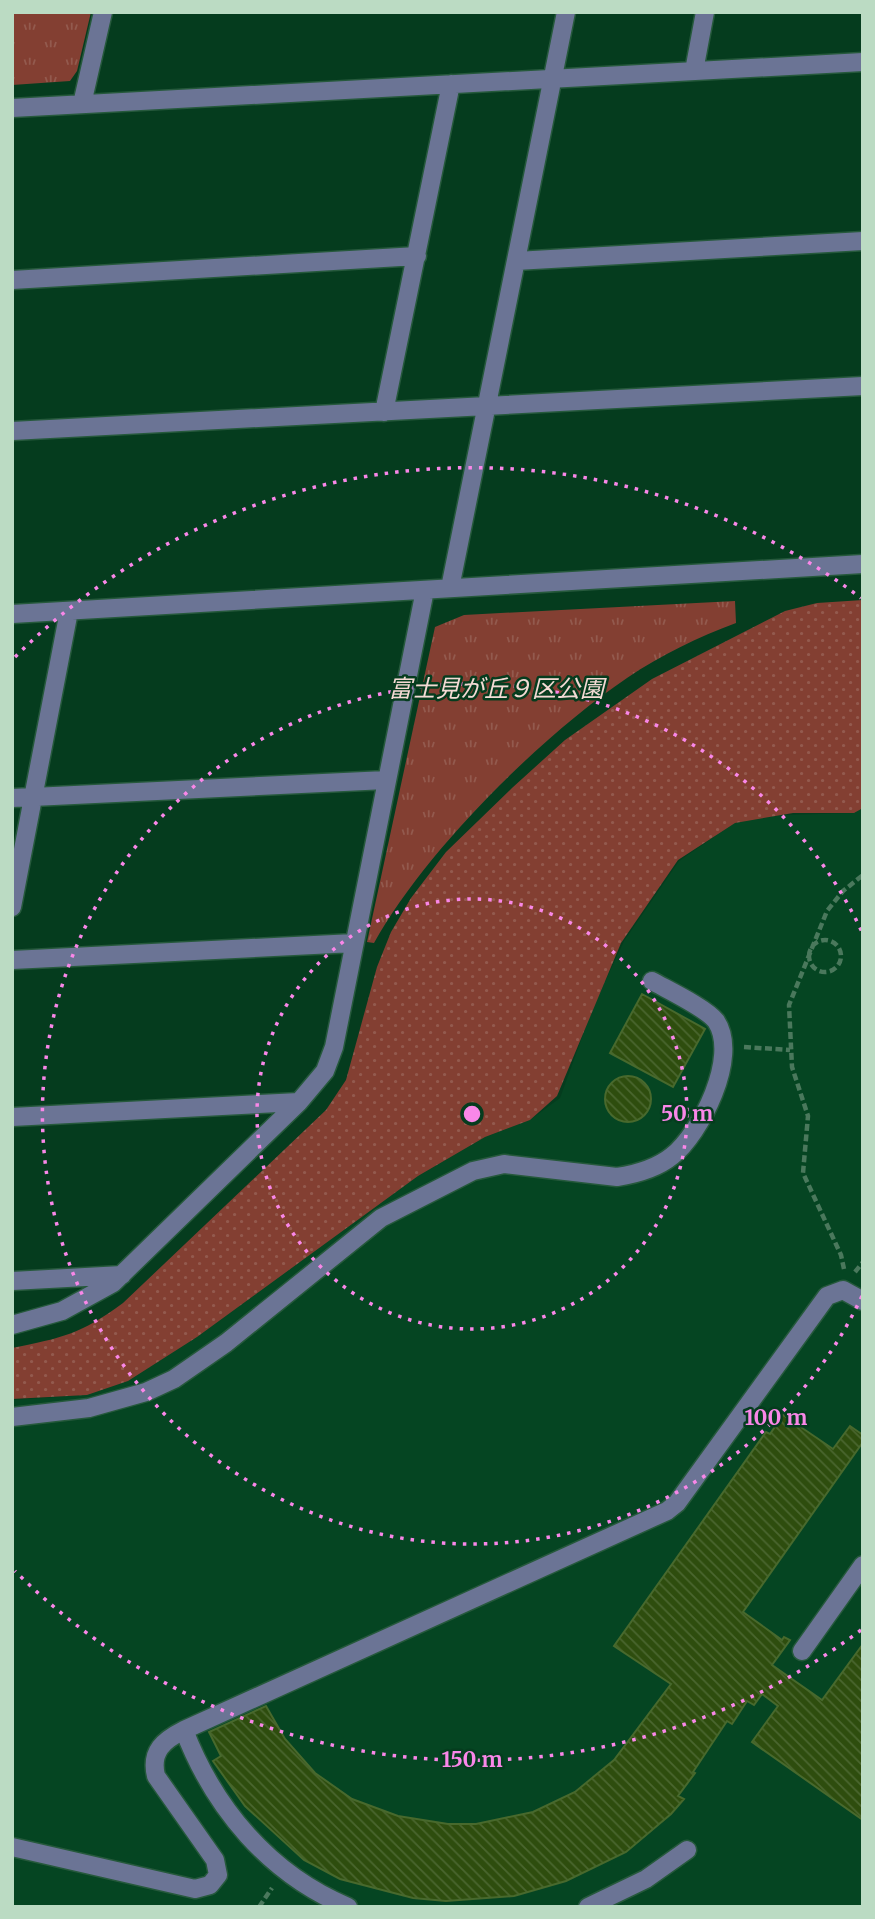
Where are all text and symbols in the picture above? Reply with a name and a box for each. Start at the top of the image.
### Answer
park label: 富士見が丘９区公園 [388,673,607,704]
text: 50 m [661,1100,713,1127]
centre of rings [460,1102,484,1126]
text: 100 m [745,1404,807,1431]
text: 150 m [441,1746,503,1773]

